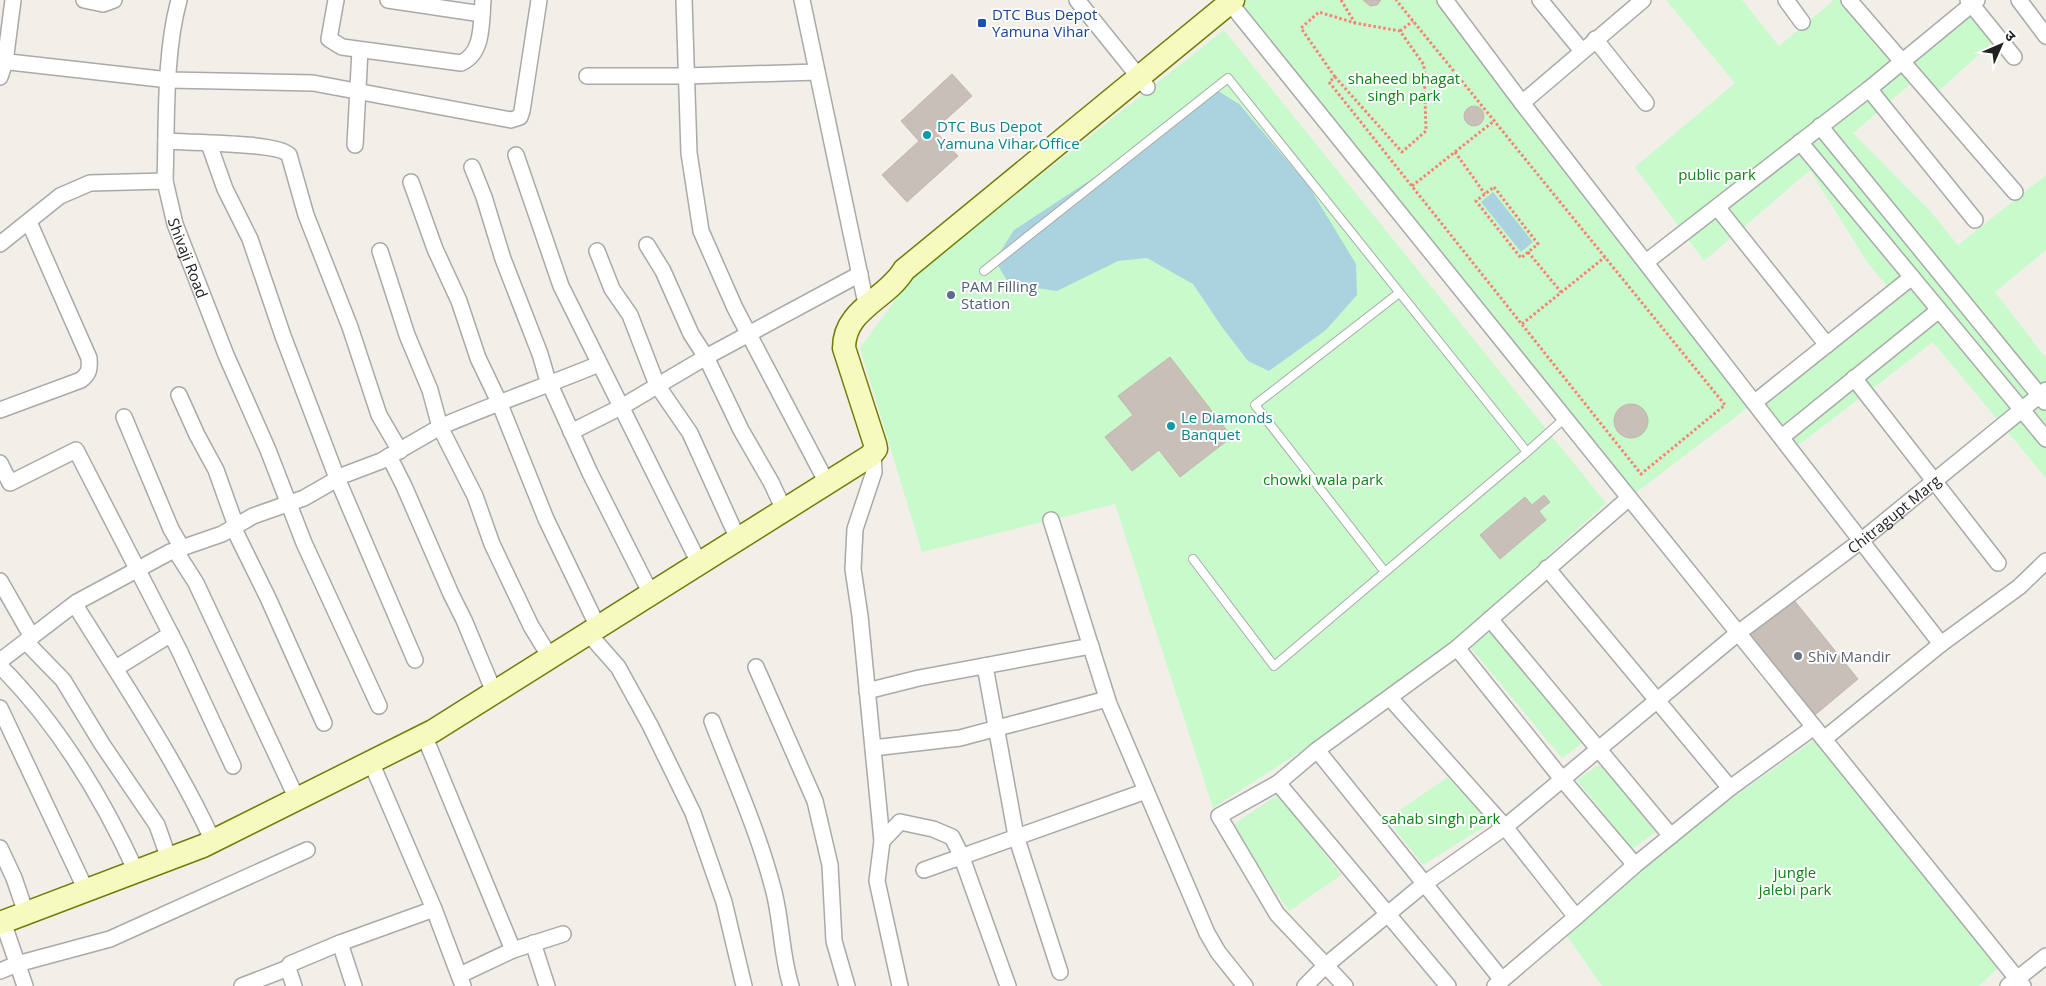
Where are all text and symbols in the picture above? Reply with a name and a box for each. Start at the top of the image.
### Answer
place label: DTC Bus Depot Yamuna Vihar [992,4,1097,41]
marker: DTC Bus Depot Yamuna Vihar [976,17,988,29]
north arrow [1976,20,2026,70]
text: उ [2001,26,2021,46]
park label: shaheed bhagat singh park [1348,68,1460,105]
place label: DTC Bus Depot Yamuna Vihar Office [937,116,1080,153]
marker: DTC Bus Depot Yamuna Vihar Office [921,129,933,141]
park label: public park [1678,164,1756,184]
street label: Shivaji Road [164,216,213,301]
place label: PAM Filling Station [961,276,1037,313]
marker: PAM Filling Station [945,289,957,301]
place label: Le Diamonds Banquet [1181,407,1273,444]
marker: Le Diamonds Banquet [1165,420,1177,432]
park label: chowki wala park [1263,469,1383,489]
street label: Chitragupt Marg [1843,470,1944,558]
place label: Shiv Mandir [1808,646,1891,666]
marker: Shiv Mandir [1792,650,1804,662]
park label: sahab singh park [1382,808,1501,828]
park label: jungle jalebi park [1758,862,1831,899]

